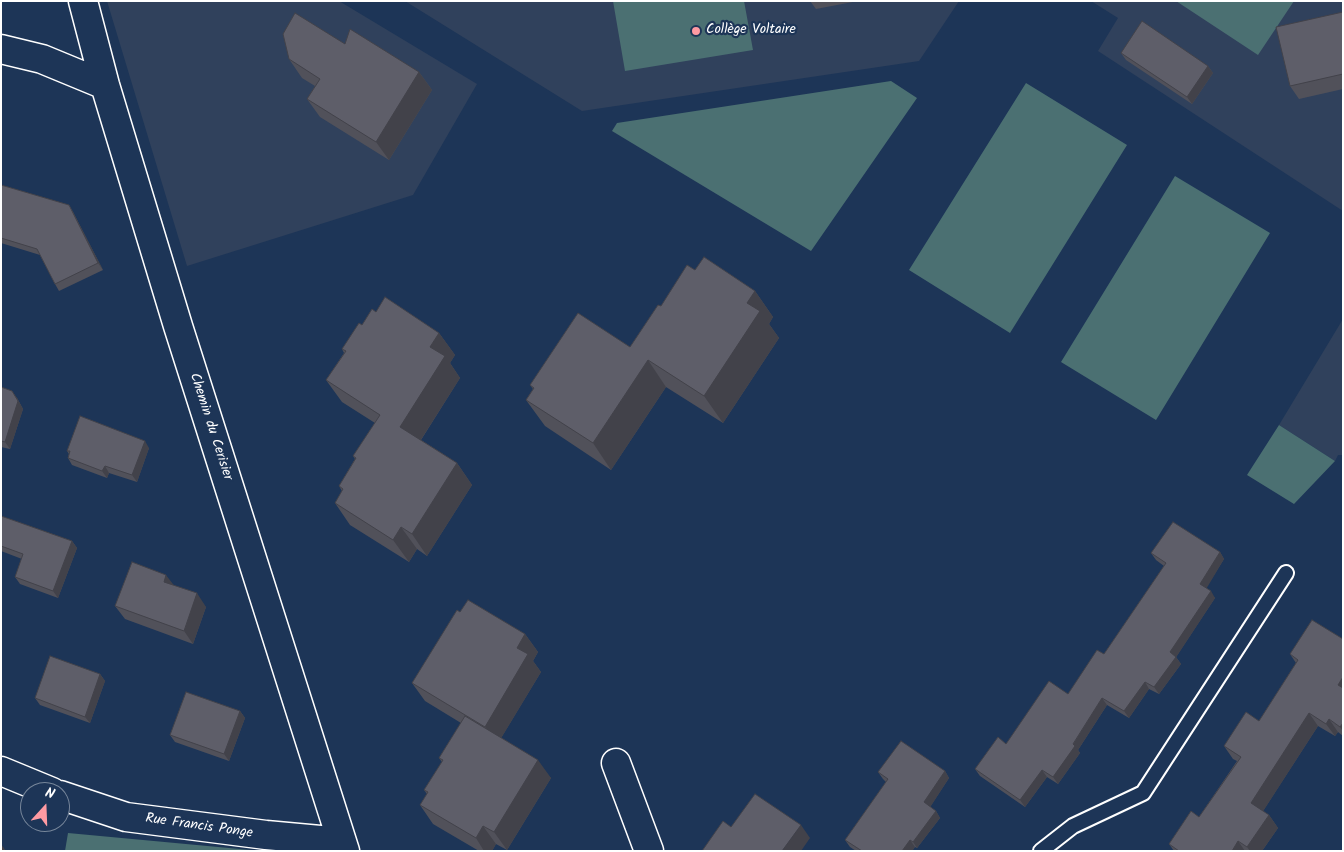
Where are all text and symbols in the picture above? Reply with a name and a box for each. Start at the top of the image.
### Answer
place label: Collège Voltaire [706,23,796,39]
marker: Collège Voltaire [690,25,702,37]
street label: Chemin du Cerisier [185,371,235,483]
north arrow [20,782,70,832]
text: N [42,782,58,806]
street label: Rue Francis Ponge [144,811,254,843]

